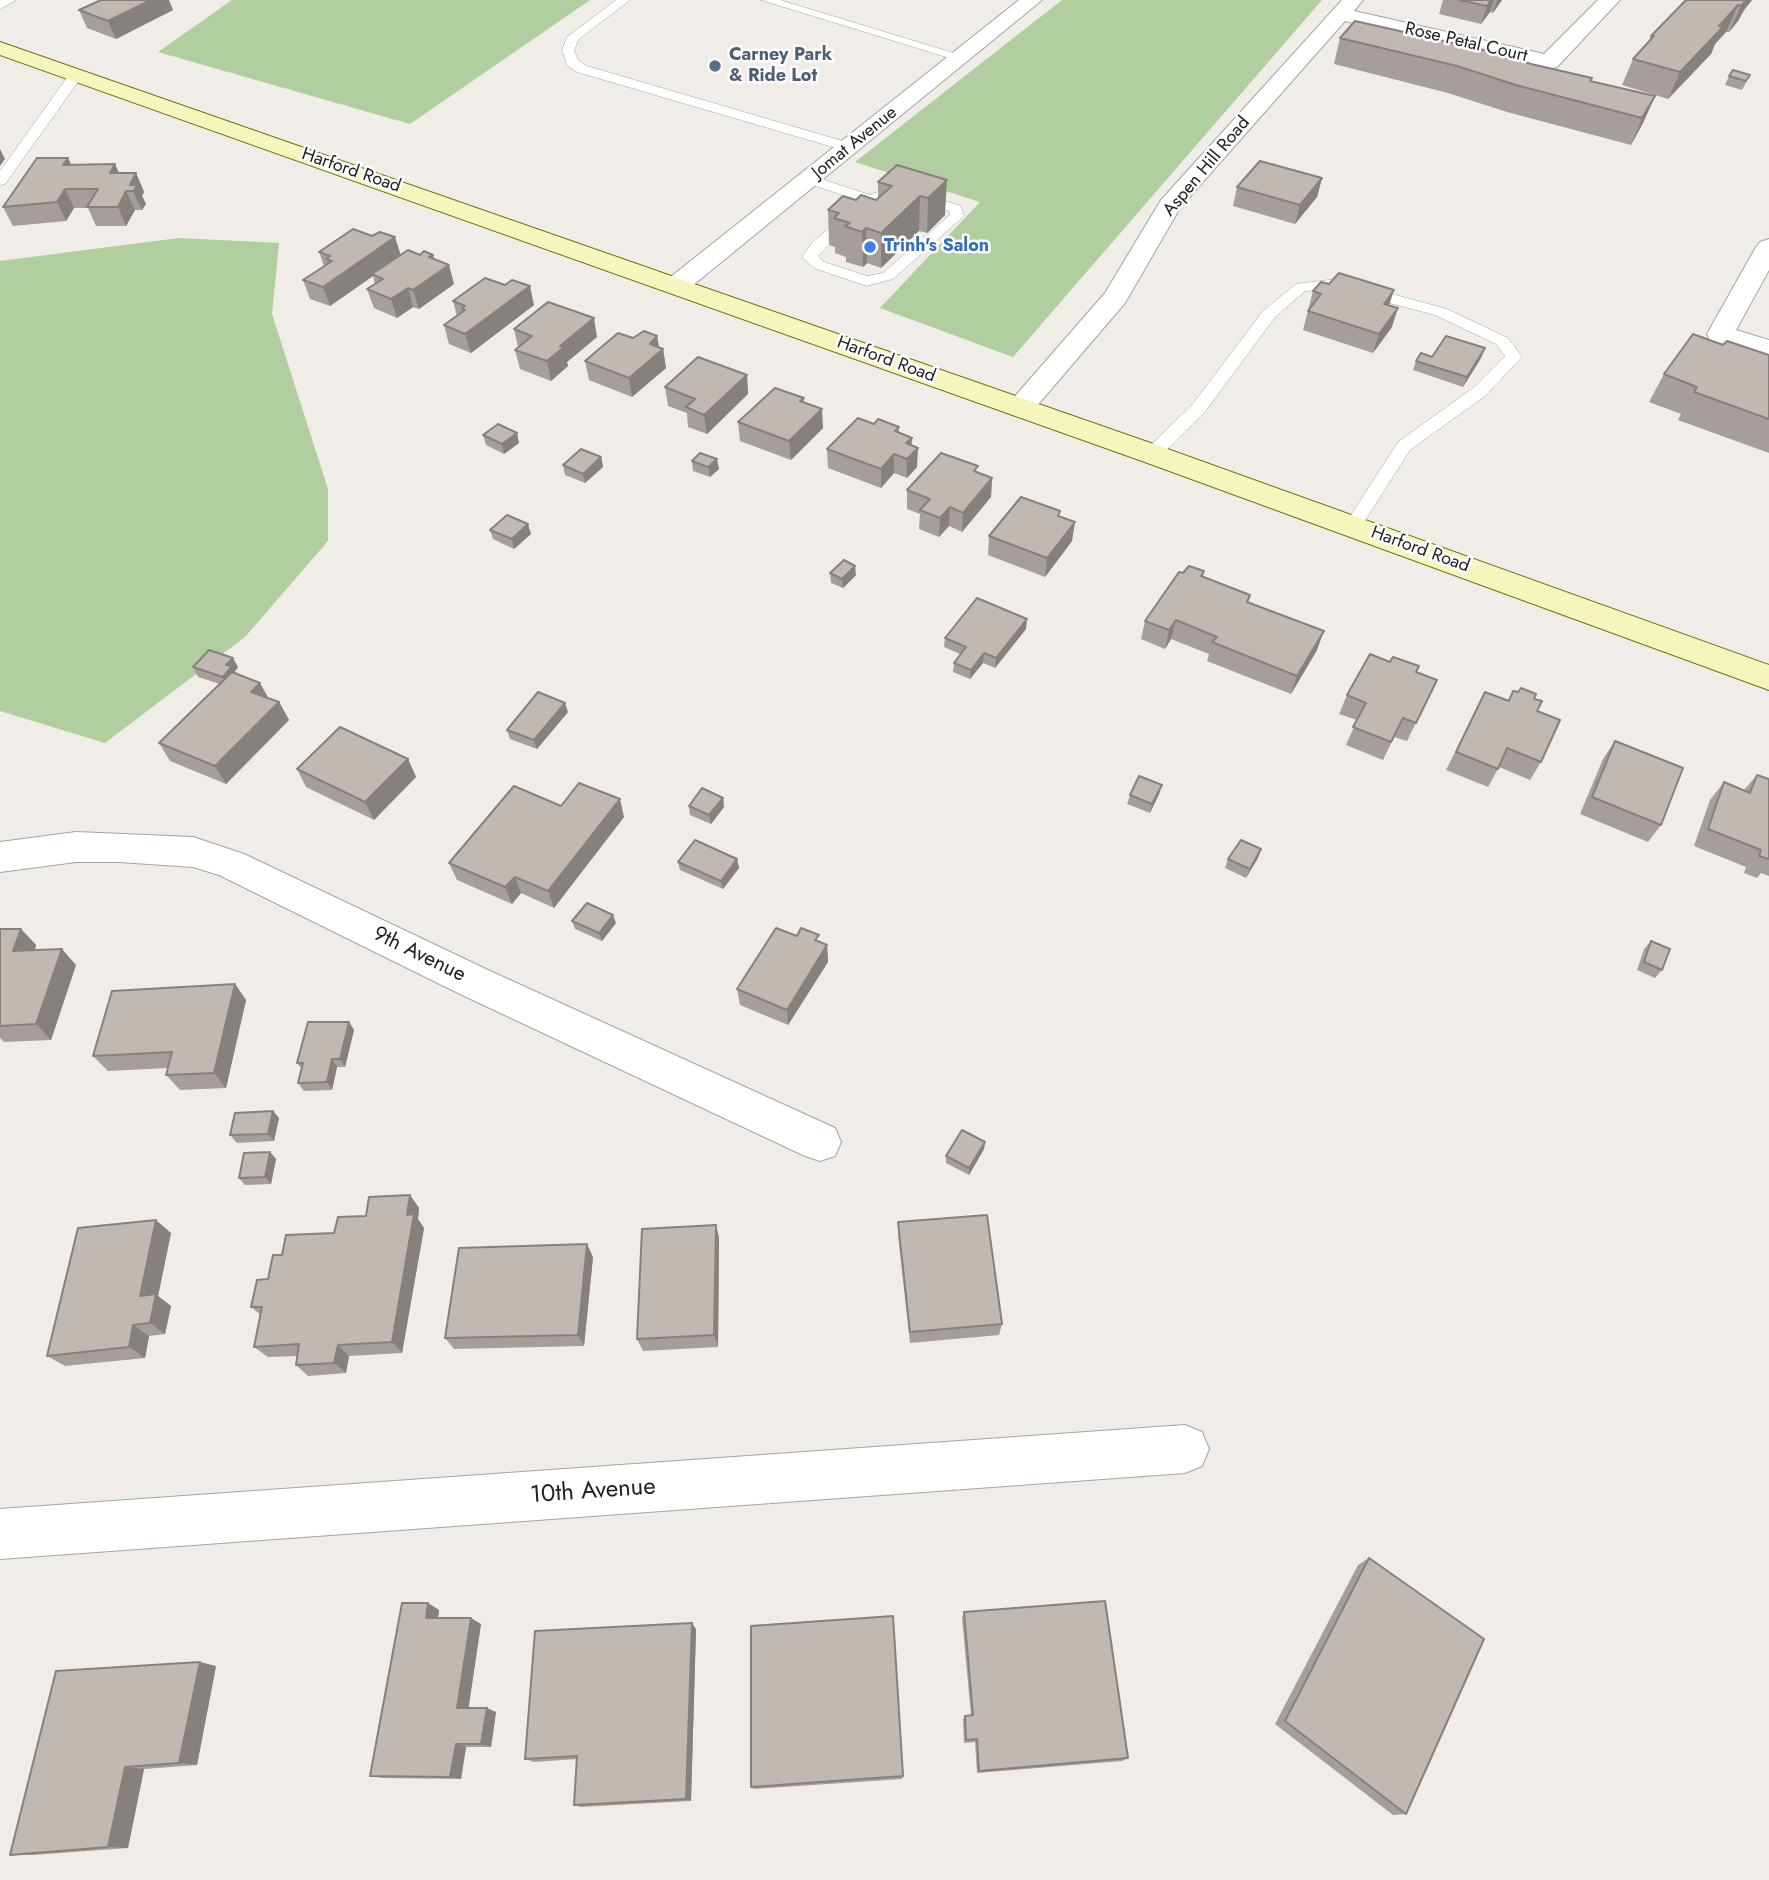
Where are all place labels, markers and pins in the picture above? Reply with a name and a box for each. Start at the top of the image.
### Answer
place label: Carney Park & Ride Lot [729,45,832,88]
marker: Carney Park & Ride Lot [707,58,723,74]
place label: Trinh's Salon [884,236,989,258]
marker: Trinh's Salon [862,239,878,255]

